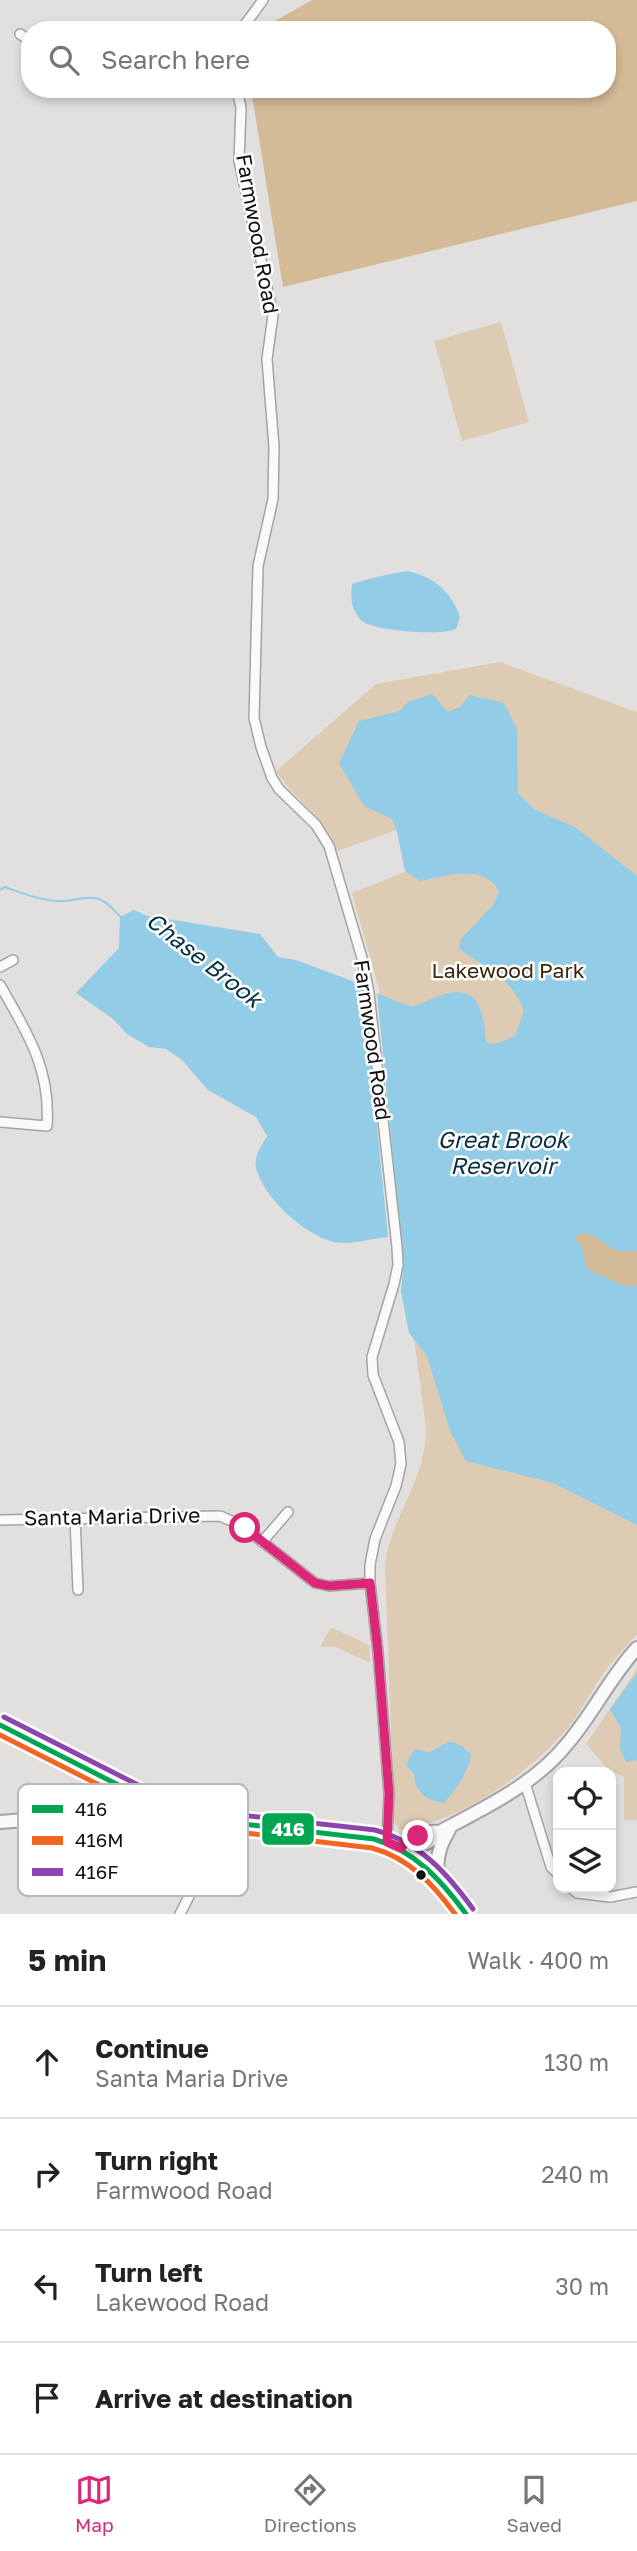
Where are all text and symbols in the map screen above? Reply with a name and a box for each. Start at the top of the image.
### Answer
search box [21,21,616,98]
icon: search [45,41,83,79]
text: Search here [101,44,250,75]
street label: Farmwood Road [231,152,285,316]
water label: Chase Brook [141,905,270,1014]
park label: Lakewood Park [431,957,585,983]
street label: Farmwood Road [349,958,397,1122]
water label: Great Brook Reservoir [438,1125,570,1179]
street label: Santa Maria Drive [24,1501,200,1531]
route start [229,1512,260,1543]
map controls [553,1767,616,1893]
button: locate [553,1767,616,1830]
legend [18,1784,248,1896]
text: 416 [75,1797,107,1820]
line badge: 416 [261,1812,315,1846]
text: 416 [271,1817,305,1840]
route end [402,1820,433,1851]
text: 416M [75,1828,124,1851]
button: layers [553,1830,616,1893]
text: 416F [75,1860,119,1883]
unlabelled marker [414,1868,428,1882]
text: 5 min [28,1942,106,1978]
text: Walk · 400 m [467,1946,609,1974]
text: Continue [95,2033,209,2064]
icon: ahead [28,2043,66,2081]
text: 130 m [544,2048,609,2076]
text: Santa Maria Drive [95,2064,288,2092]
text: Turn right [95,2145,218,2176]
icon: right [28,2155,66,2193]
text: 240 m [541,2160,609,2188]
text: Farmwood Road [95,2176,273,2204]
text: Turn left [95,2257,203,2288]
icon: left [28,2267,66,2305]
text: 30 m [555,2272,609,2300]
text: Lakewood Road [95,2288,269,2316]
icon: arrive [28,2379,66,2417]
text: Arrive at destination [95,2383,353,2414]
tab: Map [75,2471,114,2536]
tab: Directions [264,2471,357,2536]
tab: Saved [507,2471,562,2536]

